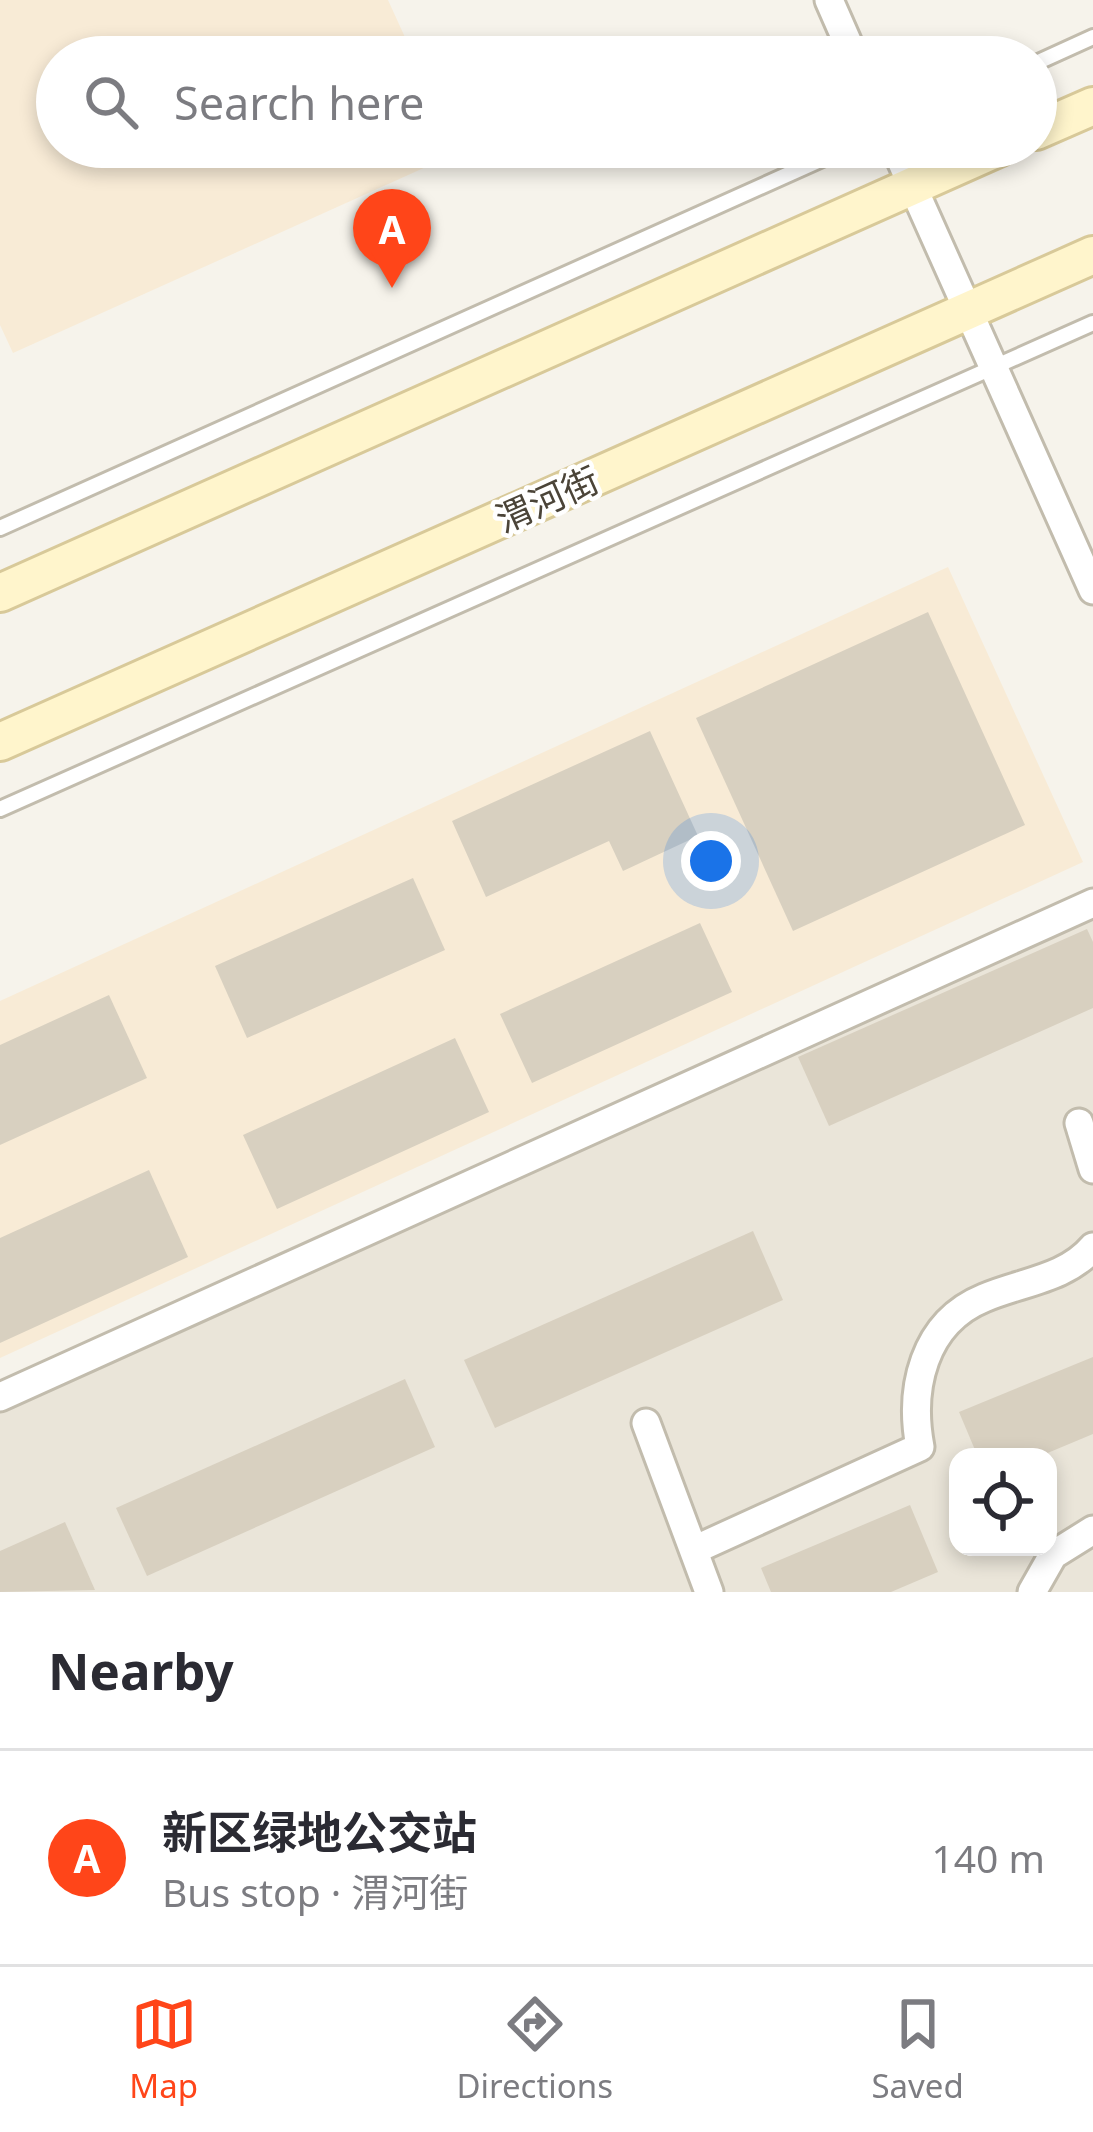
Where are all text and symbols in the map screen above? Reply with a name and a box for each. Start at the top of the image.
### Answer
search box [36,36,1057,168]
icon: search [78,69,144,135]
text: Search here [174,72,424,133]
pin: A [353,189,431,288]
street label: 渭河街 [488,455,606,543]
your location [681,831,741,891]
map controls [949,1448,1057,1556]
button: locate [949,1448,1057,1556]
text: Nearby [48,1635,234,1705]
text: 新区绿地公交站 [162,1801,477,1862]
text: A [74,1831,101,1884]
text: 140 m [931,1831,1045,1884]
text: Bus stop · 渭河街 [162,1865,468,1918]
tab: Map [129,1991,198,2108]
tab: Directions [456,1991,613,2108]
tab: Saved [871,1991,964,2108]

